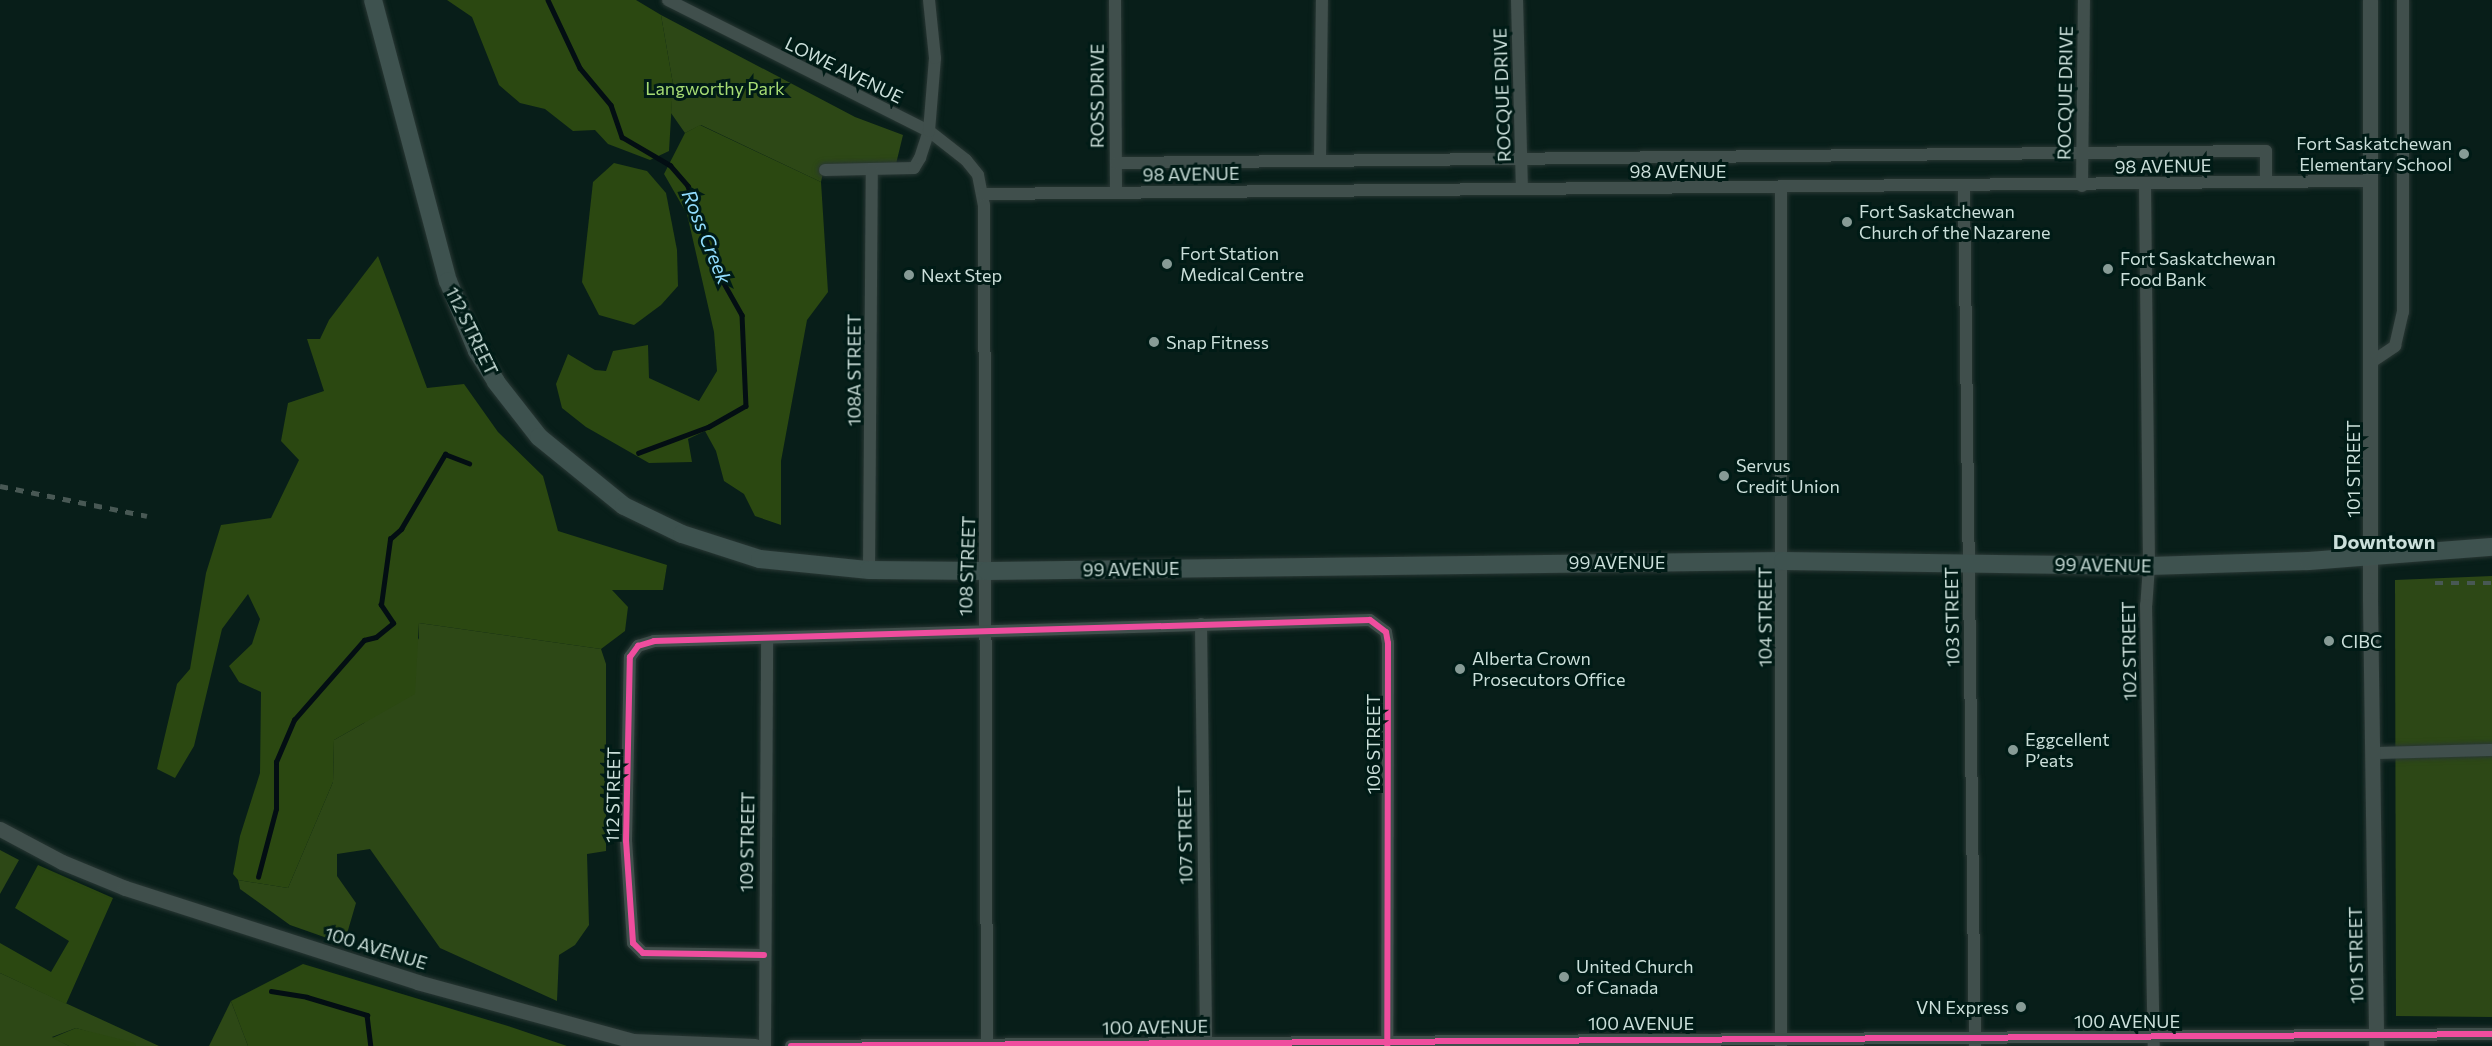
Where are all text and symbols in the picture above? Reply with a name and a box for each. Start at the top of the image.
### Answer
street label: ROCQUE DRIVE [2053,26,2077,160]
street label: ROCQUE DRIVE [1489,28,1515,162]
street label: LOWE AVENUE [782,32,906,108]
street label: ROSS DRIVE [1086,44,1108,148]
park label: Langworthy Park [645,77,785,99]
place label: Fort Saskatchewan Elementary School [2296,133,2452,176]
marker: Fort Saskatchewan Elementary School [2457,147,2471,161]
street label: 98 AVENUE [2114,154,2212,178]
street label: 98 AVENUE [1630,160,1726,182]
street label: 98 AVENUE [1142,162,1240,186]
water label: Ross Creek [677,186,737,288]
place label: Fort Saskatchewan Church of the Nazarene [1859,201,2051,244]
marker: Fort Saskatchewan Church of the Nazarene [1840,215,1854,229]
place label: Fort Station Medical Centre [1180,243,1304,286]
place label: Fort Saskatchewan Food Bank [2120,248,2276,290]
marker: Fort Station Medical Centre [1158,255,1176,273]
marker: Fort Saskatchewan Food Bank [2101,262,2115,276]
place label: Next Step [921,264,1002,286]
marker: Next Step [902,268,916,282]
street label: 112 STREET [441,283,503,379]
street label: 108A STREET [843,314,865,426]
place label: Snap Fitness [1166,331,1269,353]
marker: Snap Fitness [1147,335,1161,349]
street label: 101 STREET [2342,420,2364,518]
place label: Servus Credit Union [1736,455,1840,498]
marker: Servus Credit Union [1717,469,1731,483]
street label: 108 STREET [954,515,980,617]
district label: Downtown [2333,529,2435,553]
street label: 99 AVENUE [1569,551,1665,573]
street label: 99 AVENUE [2054,553,2152,577]
street label: 99 AVENUE [1082,557,1180,581]
street label: 104 STREET [1754,567,1776,667]
street label: 103 STREET [1940,567,1964,667]
street label: 102 STREET [2117,601,2141,701]
place label: CIBC [2341,630,2382,652]
marker: CIBC [2322,634,2336,648]
place label: Alberta Crown Prosecutors Office [1472,648,1625,690]
marker: Alberta Crown Prosecutors Office [1453,662,1467,676]
street label: 106 STREET [1362,694,1384,794]
place label: Eggcellent P’eats [2025,729,2110,771]
marker: Eggcellent P’eats [2006,743,2020,757]
street label: 112 STREET [601,747,625,843]
street label: 107 STREET [1173,785,1197,885]
street label: 109 STREET [735,791,759,893]
street label: 101 STREET [2344,906,2368,1004]
street label: 100 AVENUE [322,922,430,974]
place label: United Church of Canada [1576,956,1693,998]
marker: United Church of Canada [1557,970,1571,984]
place label: VN Express [1916,996,2009,1018]
marker: VN Express [2014,1000,2028,1014]
street label: 100 AVENUE [2074,1010,2180,1032]
street label: 100 AVENUE [1588,1012,1694,1034]
street label: 100 AVENUE [1102,1015,1208,1039]

